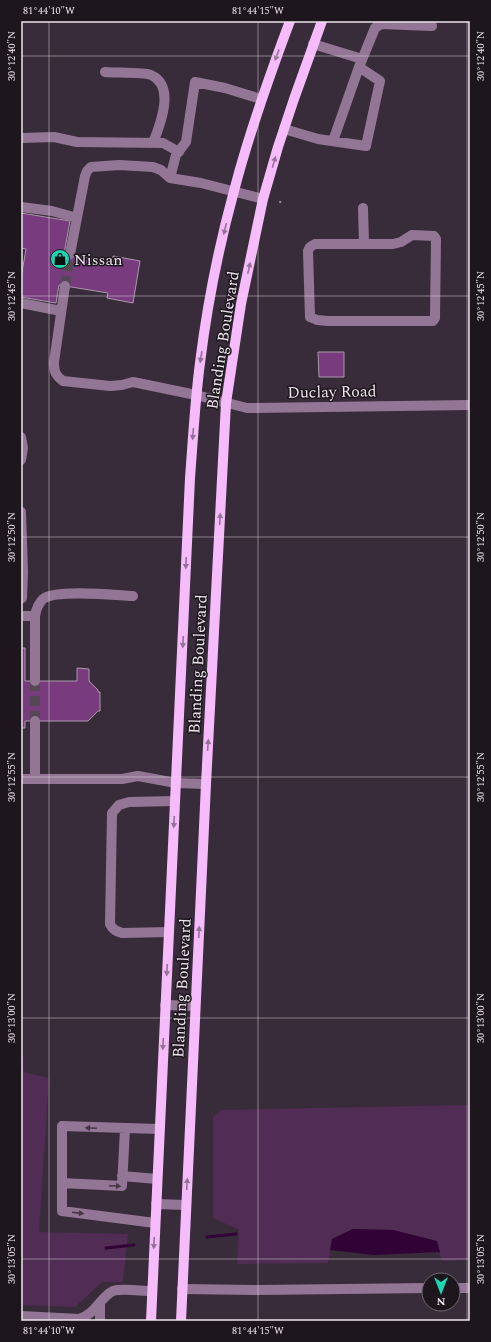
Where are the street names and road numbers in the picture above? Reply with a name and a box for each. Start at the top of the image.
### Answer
street label: Blanding Boulevard [200,269,246,411]
street label: Duclay Road [287,379,377,405]
street label: Blanding Boulevard [182,594,214,734]
street label: Blanding Boulevard [166,918,198,1058]

